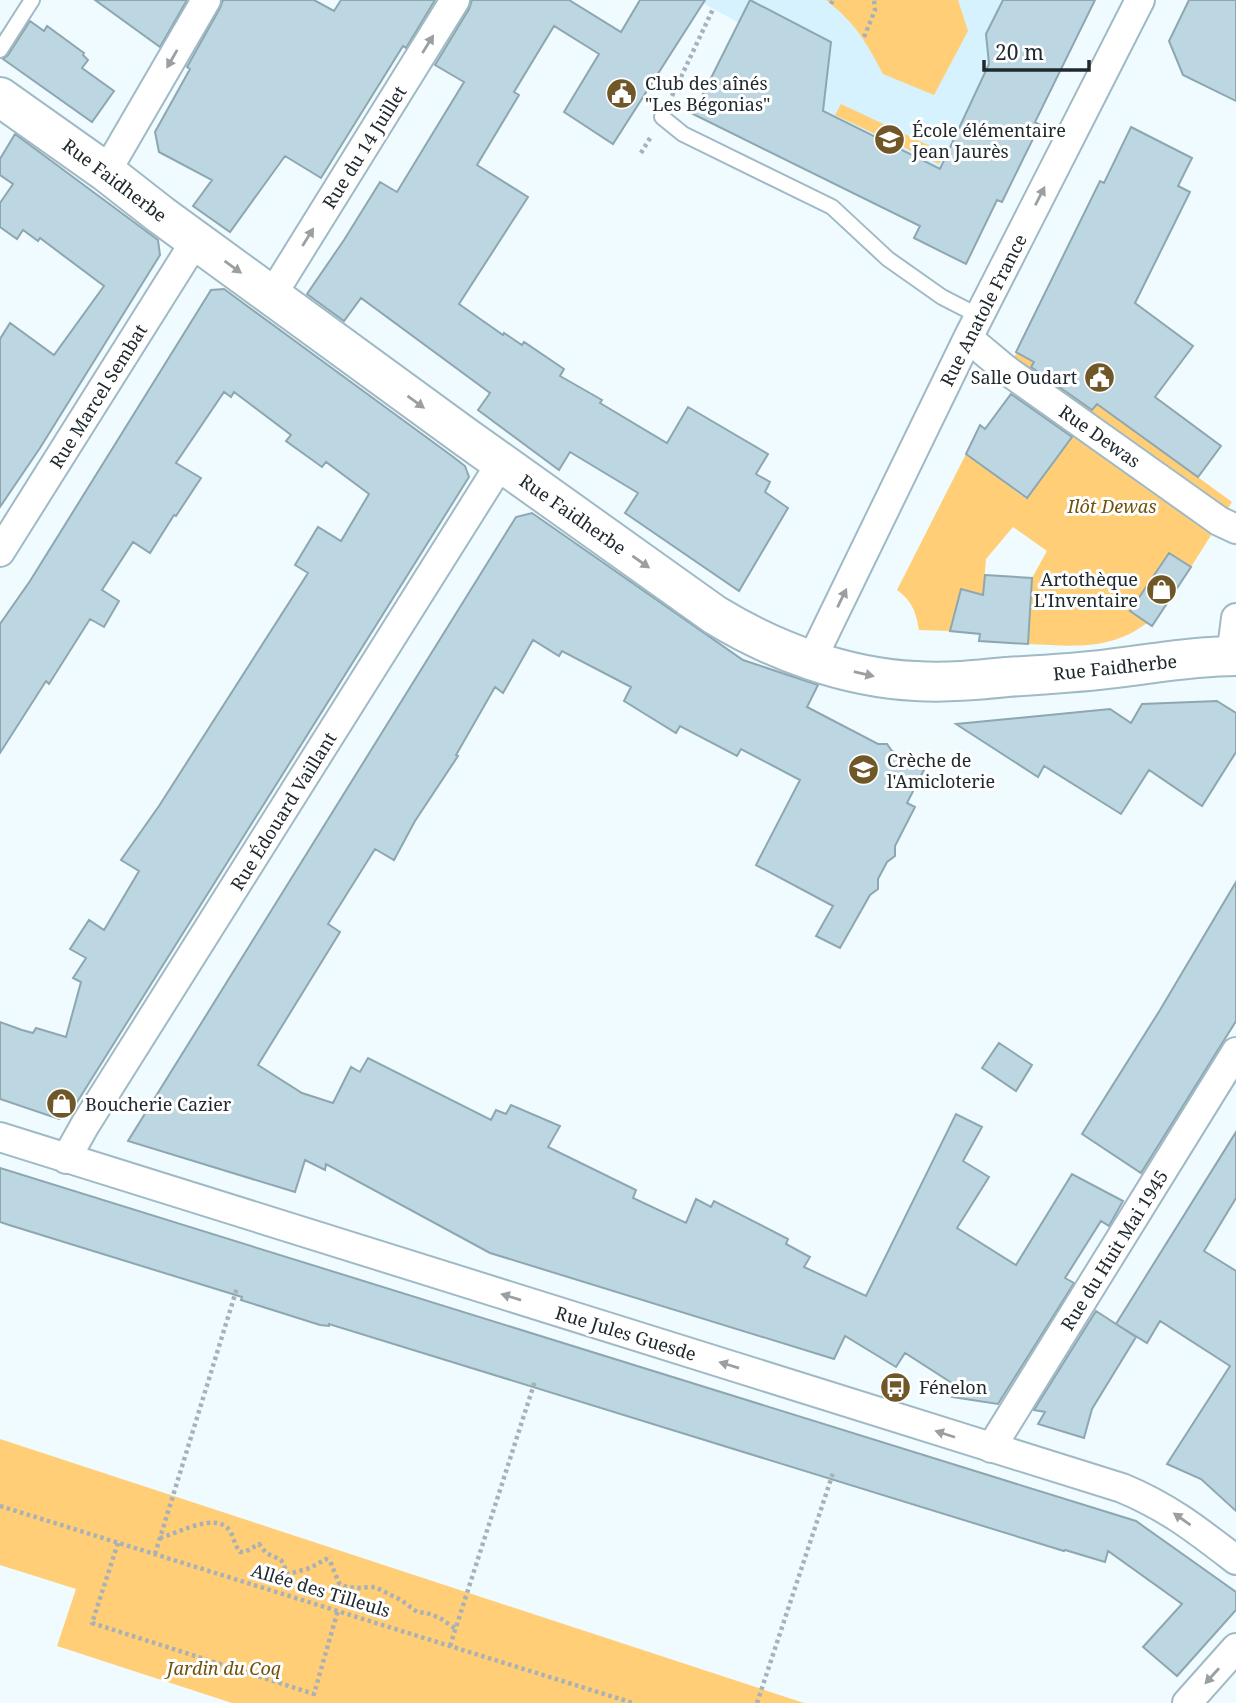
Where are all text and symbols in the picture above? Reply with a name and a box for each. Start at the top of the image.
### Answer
scale bar [984,28,1089,72]
one-way arrow [422,34,435,53]
text: 20 m [995,38,1044,66]
one-way arrow [166,50,178,69]
place label: Club des aînés "Les Bégonias" [645,71,770,116]
public building icon: Club des aînés "Les Bégonias" [605,76,639,110]
street label: Rue du 14 Juillet [317,81,411,213]
place label: École élémentaire Jean Jaurès [911,118,1066,163]
school or university icon: École élémentaire Jean Jaurès [872,123,906,157]
street label: Rue Faidherbe [58,133,172,227]
one-way arrow [1035,186,1046,206]
one-way arrow [302,227,314,246]
street label: Rue Anatole France [934,230,1032,390]
one-way arrow [224,260,242,274]
street label: Rue Marcel Sembat [44,319,152,473]
public building icon: Salle Oudart [1083,360,1117,394]
place label: Salle Oudart [971,365,1077,389]
one-way arrow [407,394,425,409]
street label: Rue Dewas [1055,399,1145,473]
street label: Rue Faidherbe [515,468,631,560]
park label: Ilôt Dewas [1066,494,1157,518]
one-way arrow [632,555,650,569]
place label: Artothèque L'Inventaire [1034,567,1138,612]
shop icon: Artothèque L'Inventaire [1144,572,1178,606]
one-way arrow [836,588,848,608]
street label: Rue Faidherbe [1052,649,1178,685]
one-way arrow [854,668,876,679]
street label: Rue Édouard Vaillant [225,727,341,895]
place label: Crèche de l'Amicloterie [887,748,995,793]
school or university icon: Crèche de l'Amicloterie [847,753,881,787]
shop icon: Boucherie Cazier [45,1087,79,1121]
place label: Boucherie Cazier [85,1092,232,1116]
street label: Rue du Huit Mai 1945 [1055,1165,1173,1335]
one-way arrow [501,1292,522,1302]
street label: Rue Jules Guesde [553,1300,699,1366]
one-way arrow [718,1359,739,1370]
bus stop icon: Fénelon [879,1370,913,1404]
place label: Fénelon [919,1375,988,1399]
one-way arrow [935,1428,956,1439]
one-way arrow [1173,1512,1191,1526]
street label: Allée des Tilleuls [249,1557,393,1623]
park label: Jardin du Coq [164,1656,281,1680]
one-way arrow [1204,1667,1220,1685]

